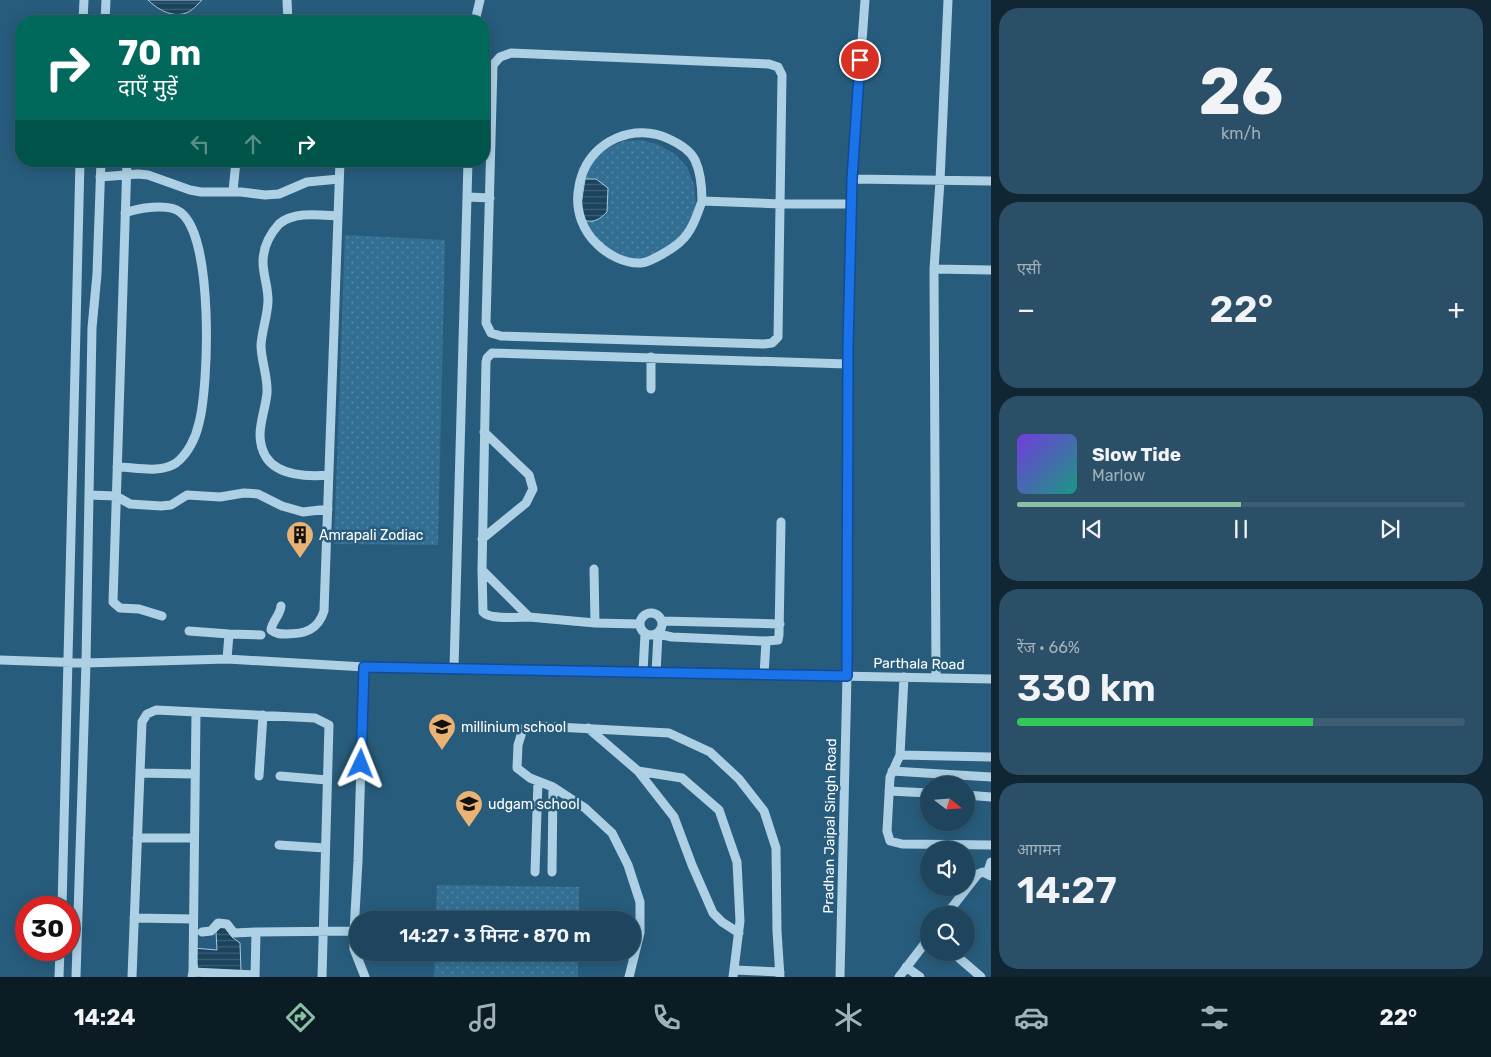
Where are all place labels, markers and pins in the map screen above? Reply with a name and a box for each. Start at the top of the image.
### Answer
pin [839,39,881,81]
building icon: Amrapali Zodiac [285,520,315,559]
place label: Amrapali Zodiac [319,527,424,544]
school or university icon: millinium school [427,712,457,751]
place label: millinium school [461,719,566,736]
school or university icon: udgam school [454,789,484,828]
place label: udgam school [488,796,580,813]

